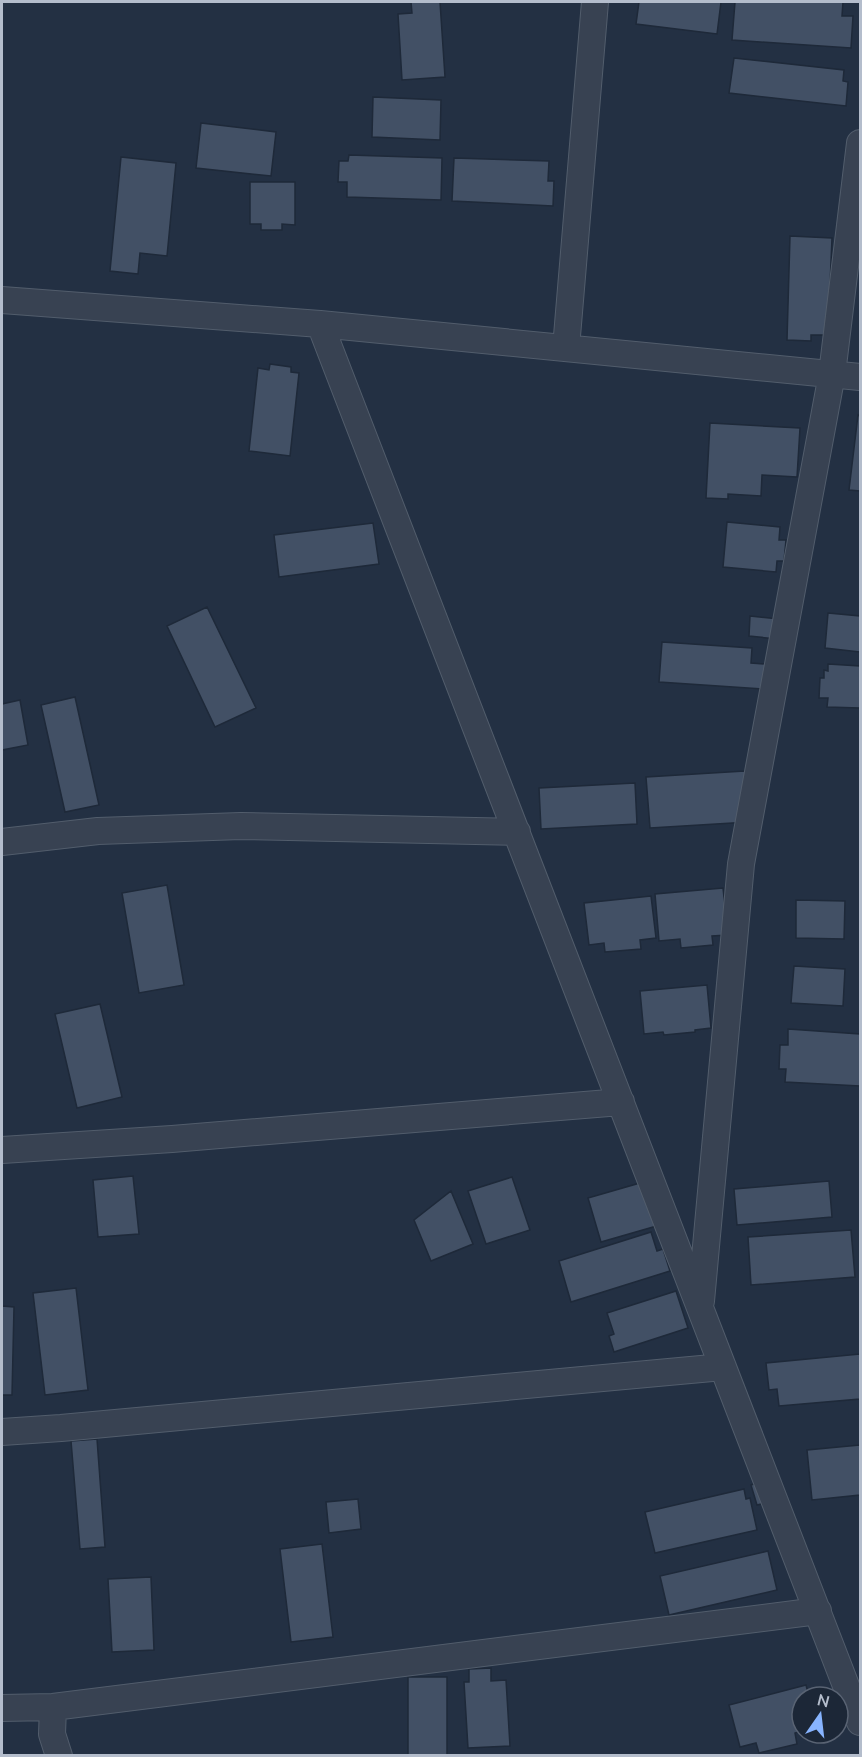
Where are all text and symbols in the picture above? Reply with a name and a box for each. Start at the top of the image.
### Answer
north arrow [790,1685,850,1745]
text: N [815,1689,832,1714]

